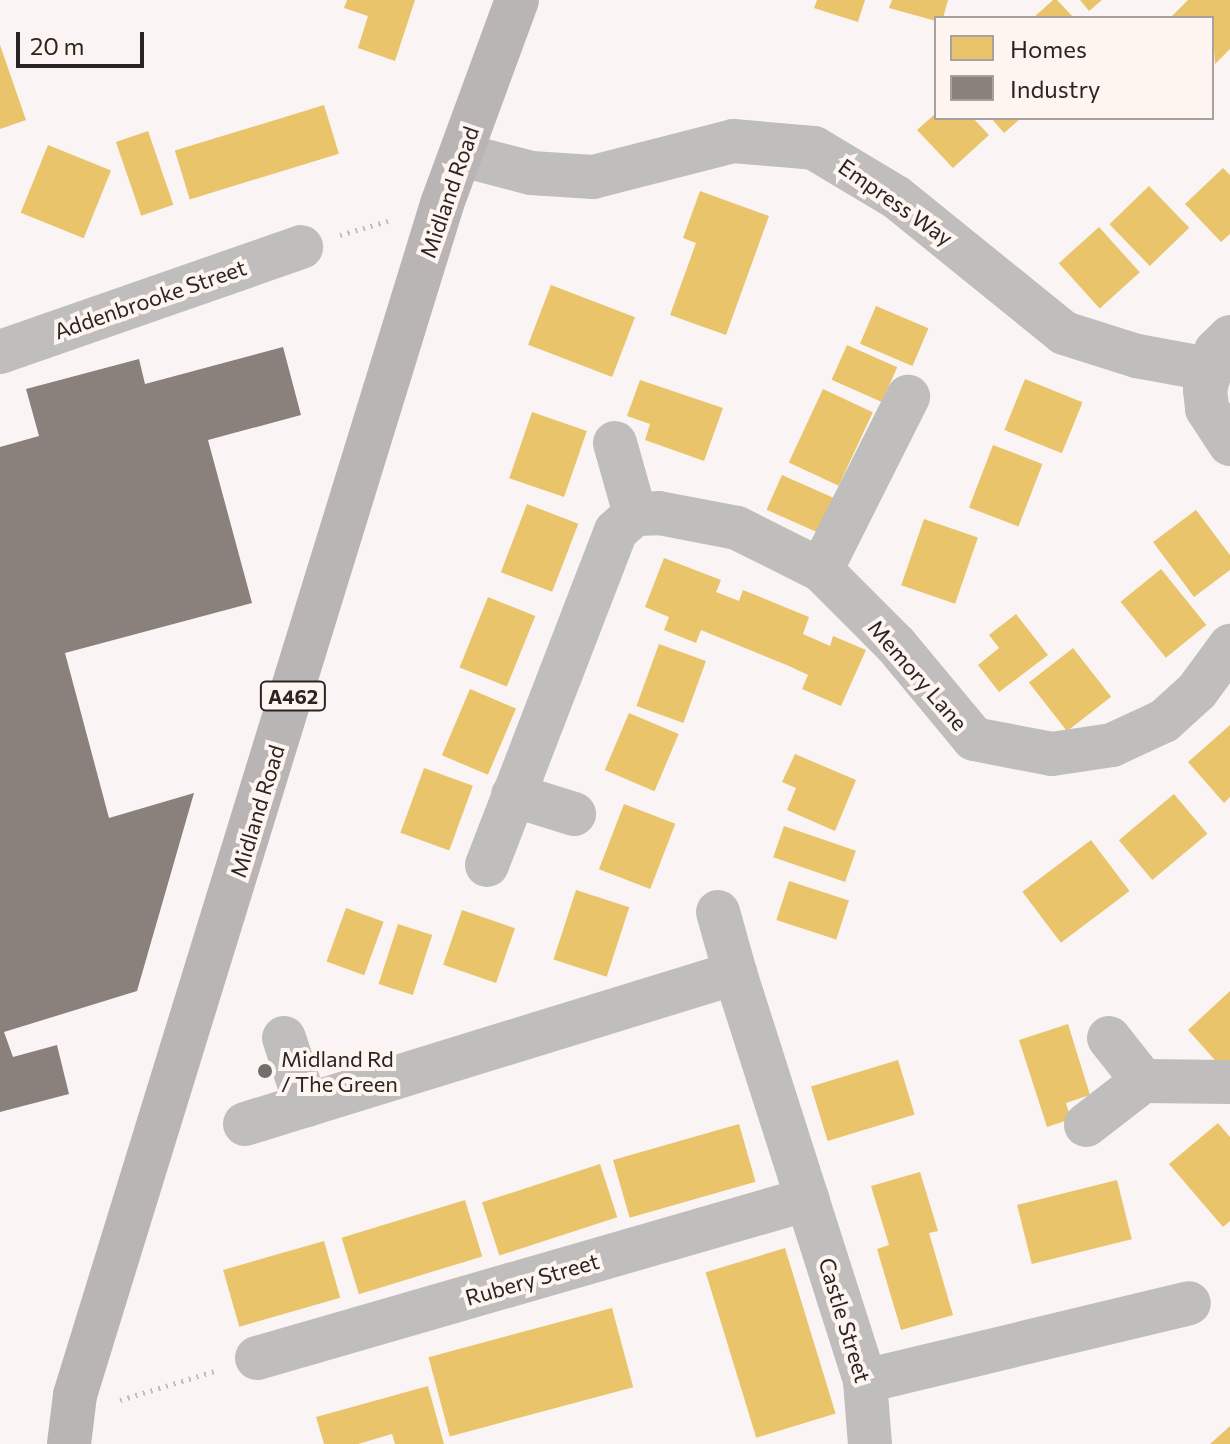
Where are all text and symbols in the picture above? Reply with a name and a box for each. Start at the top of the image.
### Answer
scale bar [20,16,148,66]
legend [934,16,1214,120]
text: 20 m [30,31,84,60]
text: Homes [1010,34,1087,63]
text: Industry [1010,74,1100,103]
street label: Midland Road [414,123,484,261]
street label: Empress Way [834,153,958,251]
street label: Addenbrooke Street [50,254,250,344]
street label: Memory Lane [863,614,973,736]
road number: A462 [259,680,327,712]
street label: Midland Road [224,741,290,881]
place label: Midland Rd / The Green [281,1045,398,1096]
marker: Midland Rd / The Green [256,1062,274,1080]
street label: Rubery Street [462,1247,602,1311]
street label: Castle Street [813,1254,877,1386]

